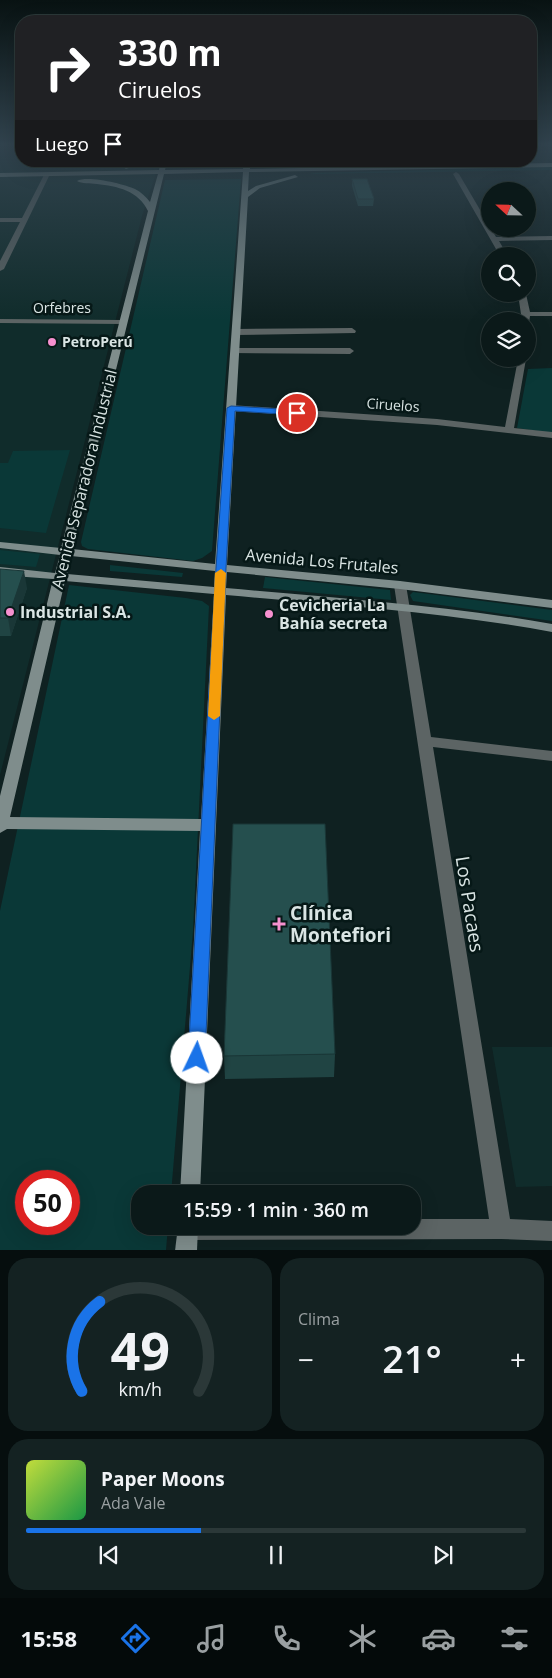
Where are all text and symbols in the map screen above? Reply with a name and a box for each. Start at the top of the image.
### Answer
text: 330 m [118,29,222,76]
icon: right [35,35,100,100]
text: Ciruelos [118,74,202,104]
icon: arrive [99,130,127,158]
text: Luego [35,131,89,157]
north arrow [481,182,536,238]
map controls [481,182,536,367]
button: search [481,247,536,302]
street label: Orfebres [33,298,91,317]
button: layers [481,312,536,367]
place label: PetroPerú [62,332,133,351]
marker: PetroPerú [46,336,58,348]
street label: Avenida Separadora Industrial [46,367,122,591]
pin [276,392,318,434]
street label: Ciruelos [366,393,421,416]
icon: arrive [283,399,311,427]
street label: Avenida Los Frutales [245,543,399,579]
place label: Cevicheria La Bahía secreta [279,594,388,634]
place label: Industrial S.A. [20,601,131,623]
marker: Industrial S.A. [4,606,16,618]
marker: Cevicheria La Bahía secreta [263,608,275,620]
street label: Los Pacaes [450,854,490,954]
place label: Clínica Montefiori [290,900,391,948]
marker: Clínica Montefiori [272,917,286,931]
position arrow [170,1031,222,1083]
speed limit sign: 50 [15,1170,80,1235]
text: 15:59 · 1 min · 360 m [183,1197,369,1223]
text: Clima [298,1308,340,1330]
text: 49 [110,1314,170,1385]
text: 21° [382,1332,442,1384]
text: − [298,1340,314,1378]
text: + [510,1340,526,1378]
text: km/h [118,1377,162,1401]
text: Paper Moons [101,1466,225,1492]
text: Ada Vale [101,1492,165,1514]
icon: previous [95,1541,123,1569]
icon: pause [262,1541,290,1569]
icon: next [429,1541,457,1569]
icon: directions [118,1621,153,1656]
icon: music [194,1621,229,1656]
icon: phone [269,1621,304,1656]
icon: climate [345,1621,380,1656]
icon: car [421,1621,456,1656]
icon: filters [497,1621,532,1656]
text: 15:58 [20,1623,77,1653]

